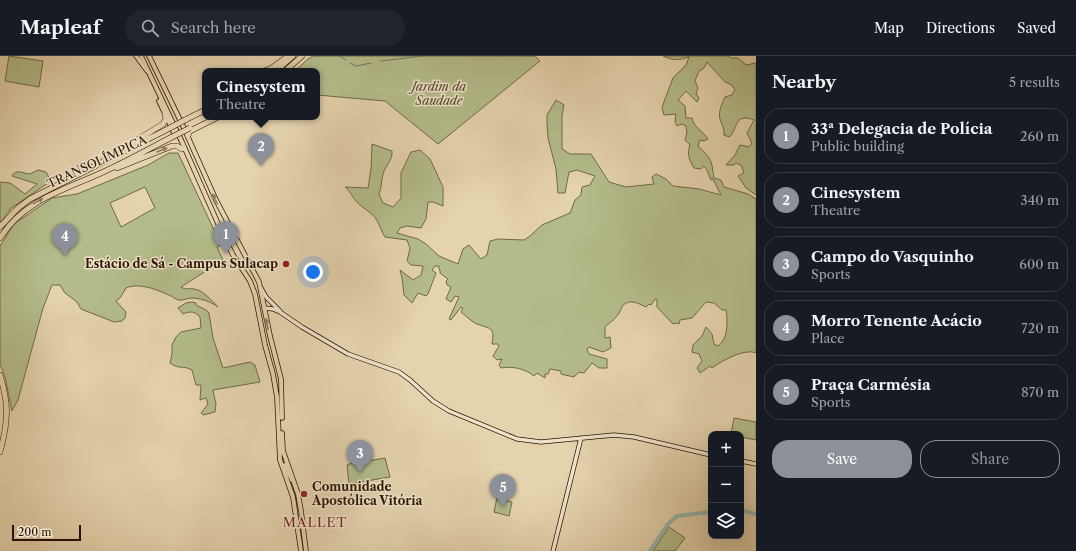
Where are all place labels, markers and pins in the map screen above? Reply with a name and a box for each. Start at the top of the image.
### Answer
pin: 2 [248,133,274,166]
pin: 1 [213,221,239,254]
pin: 4 [52,223,78,256]
place label: Estácio de Sá - Campus Sulacap [85,256,278,271]
marker: Estácio de Sá - Campus Sulacap [281,259,291,269]
pin: 3 [347,440,373,473]
pin: 5 [490,474,516,507]
place label: Comunidade Apostólica Vitória [311,479,423,508]
marker: Comunidade Apostólica Vitória [299,489,309,499]

